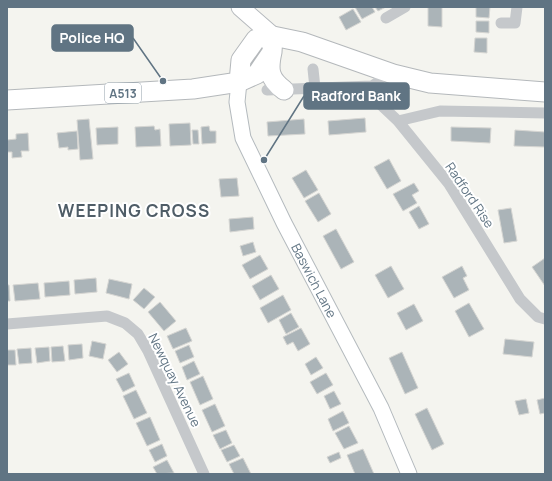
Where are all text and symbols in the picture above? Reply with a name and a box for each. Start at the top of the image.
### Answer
callout: Police HQ [52,25,133,51]
text: Police HQ [60,28,125,47]
road number: A513 [105,83,141,103]
callout: Radford Bank [304,83,409,109]
text: Radford Bank [311,86,401,105]
street label: Radford Rise [441,159,499,232]
district label: WEEPING CROSS [58,199,210,222]
street label: Baswich Lane [287,240,341,321]
street label: Newquay Avenue [145,330,206,430]

